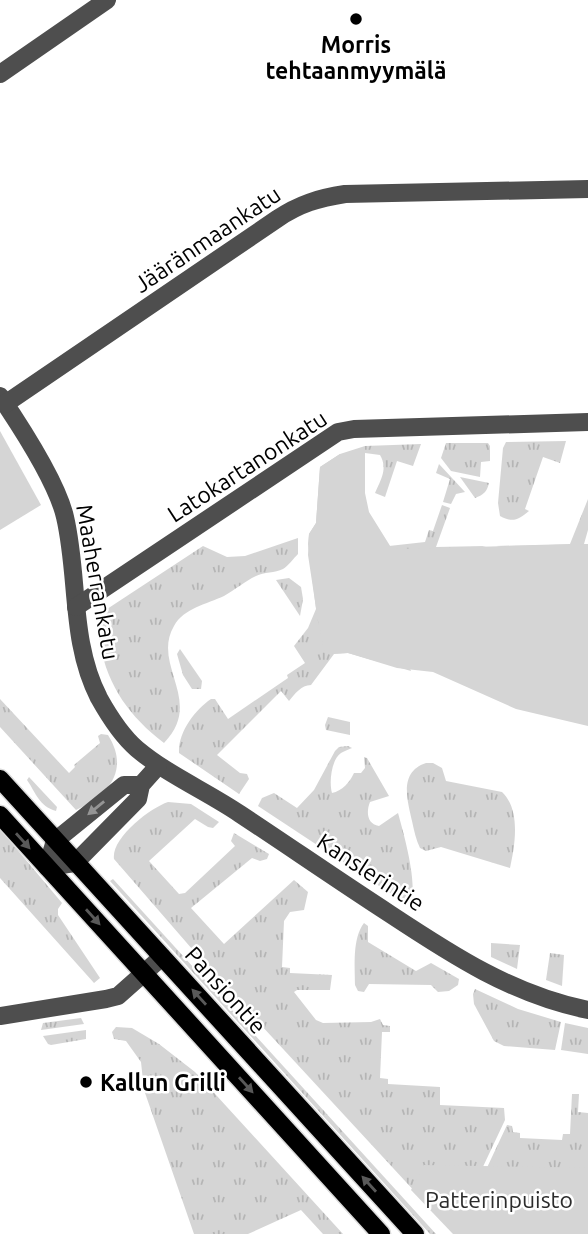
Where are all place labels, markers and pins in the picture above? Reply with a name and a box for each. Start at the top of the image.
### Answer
marker: Morris tehtaanmyymälä [348,11,364,27]
place label: Morris tehtaanmyymälä [266,32,447,83]
place label: Kallun Grilli [100,1070,226,1095]
marker: Kallun Grilli [78,1074,94,1090]

